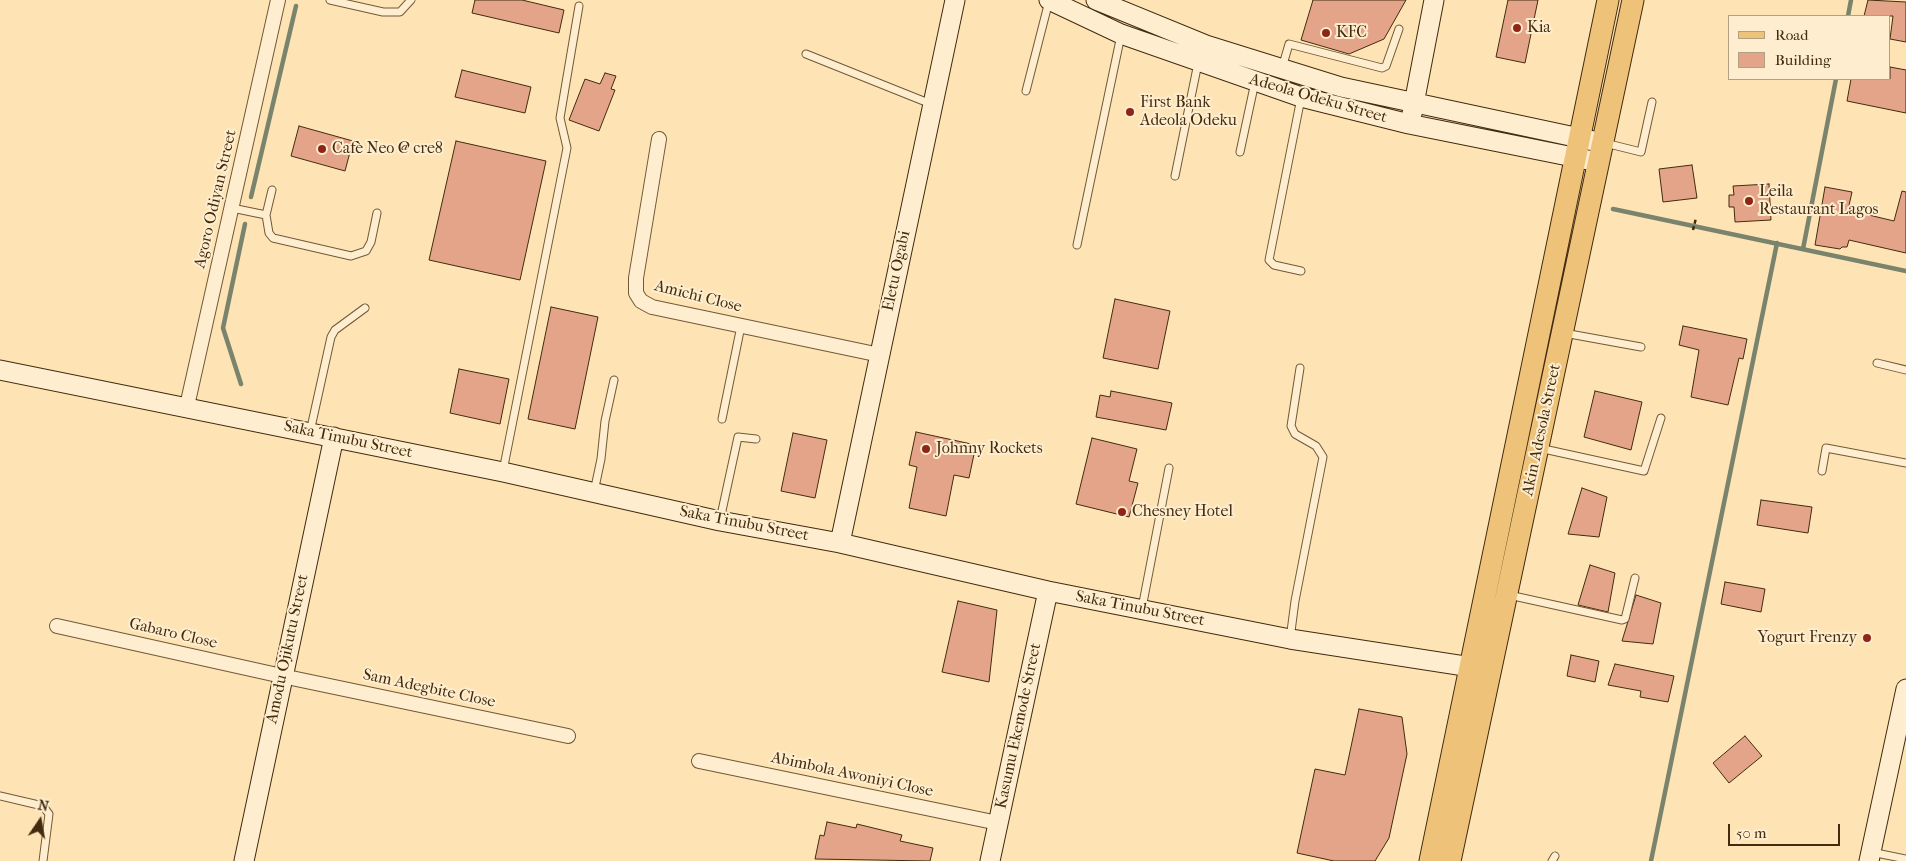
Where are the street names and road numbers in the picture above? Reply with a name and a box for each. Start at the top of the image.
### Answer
street label: Adeola Odeku Street [1247,70,1389,128]
street label: Agoro Odiyan Street [191,128,241,270]
street label: Eletu Ogabi [879,229,915,313]
street label: Amichi Close [652,277,744,317]
street label: Akin Adesola Street [1519,362,1565,498]
street label: Saka Tinubu Street [282,417,414,463]
street label: Saka Tinubu Street [678,502,810,546]
street label: Amodu Ojikutu Street [263,573,313,725]
street label: Saka Tinubu Street [1074,587,1206,631]
street label: Gabaro Close [127,615,219,653]
street label: Kasumu Ekemode Street [992,641,1046,811]
street label: Sam Adegbite Close [361,666,497,712]
street label: Abimbola Awoniyi Close [769,748,935,802]

